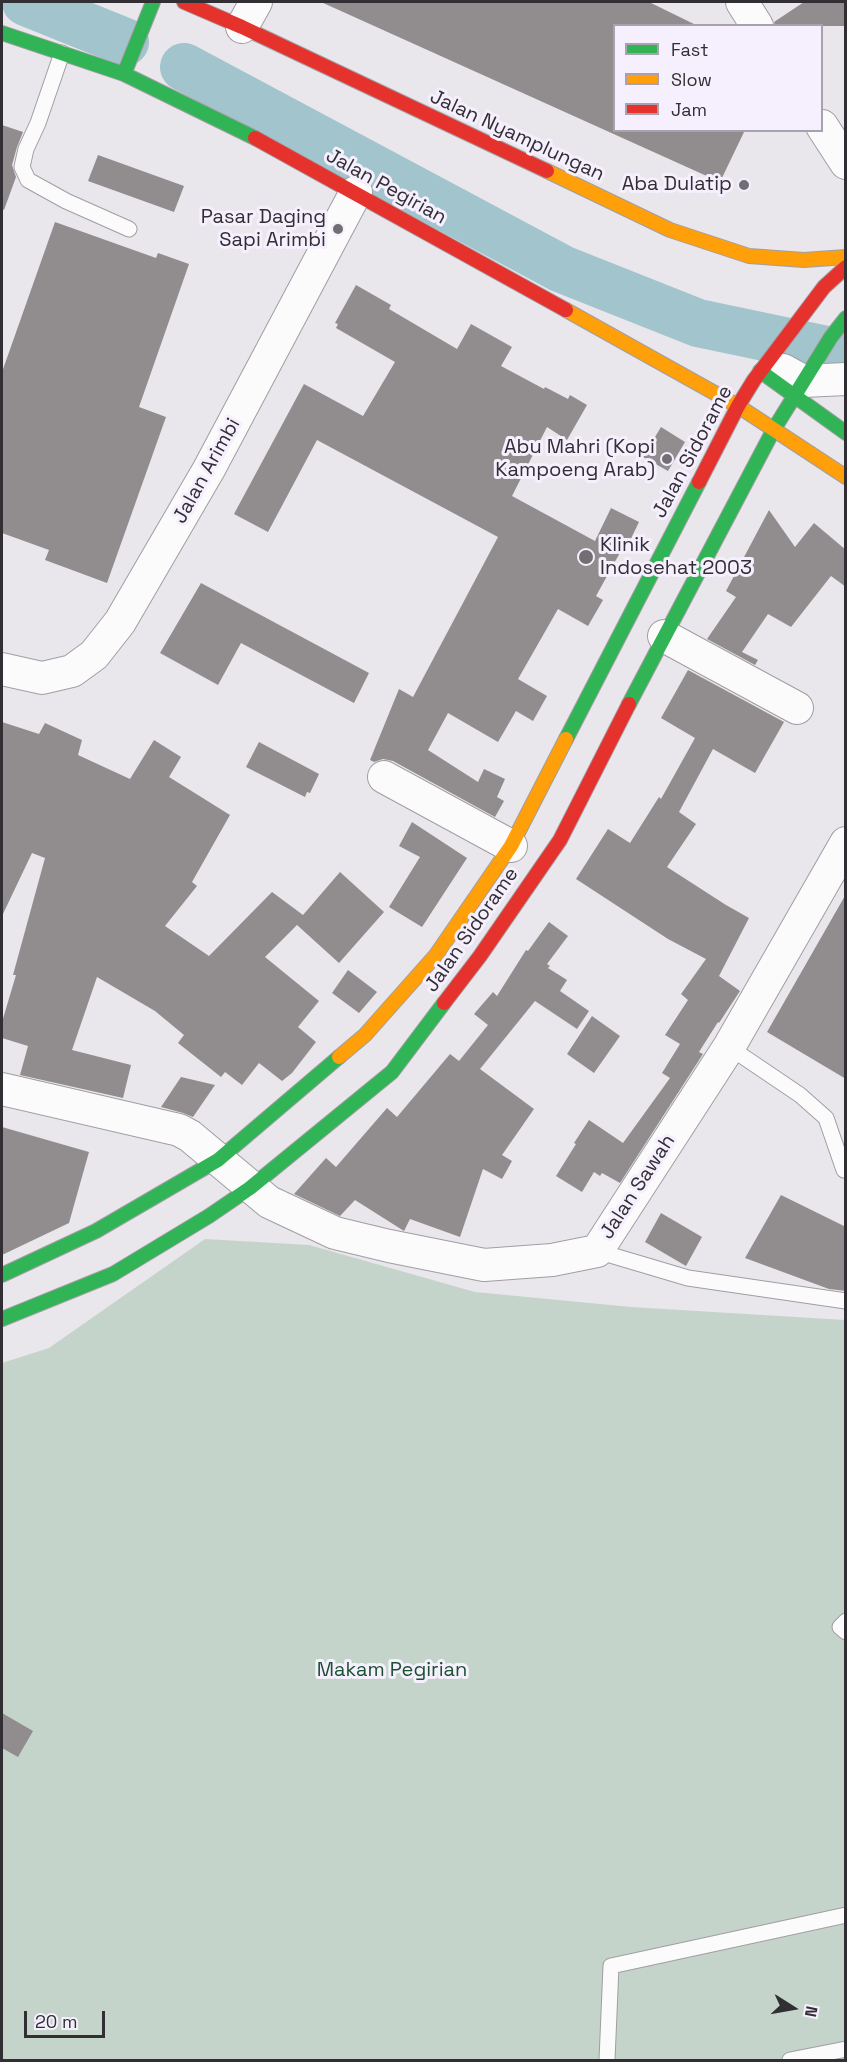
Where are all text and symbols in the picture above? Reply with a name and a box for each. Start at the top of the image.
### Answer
legend [613,24,823,132]
text: Fast [671,38,708,61]
text: Slow [671,68,712,91]
street label: Jalan Nyamplungan [426,85,608,187]
text: Jam [671,98,707,121]
street label: Jalan Pegirian [322,144,450,230]
place label: Aba Dulatip [622,173,732,197]
marker: Aba Dulatip [737,178,751,192]
place label: Pasar Daging Sapi Arimbi [201,206,326,253]
marker: Pasar Daging Sapi Arimbi [331,222,345,236]
street label: Jalan Sidorame [648,382,738,522]
street label: Jalan Arimbi [168,414,246,528]
place label: Abu Mahri (Kopi Kampoeng Arab) [495,436,655,483]
marker: Abu Mahri (Kopi Kampoeng Arab) [660,452,674,466]
place label: Klinik Indosehat 2003 [600,534,752,581]
marker: Klinik Indosehat 2003 [577,548,595,566]
street label: Jalan Sidorame [420,863,524,997]
street label: Jalan Sawah [595,1130,681,1244]
park label: Makam Pegirian [317,1659,467,1683]
north arrow [763,1978,823,2038]
scale bar [27,1999,108,2037]
text: N [800,2004,822,2019]
text: 20 m [35,2010,78,2033]

